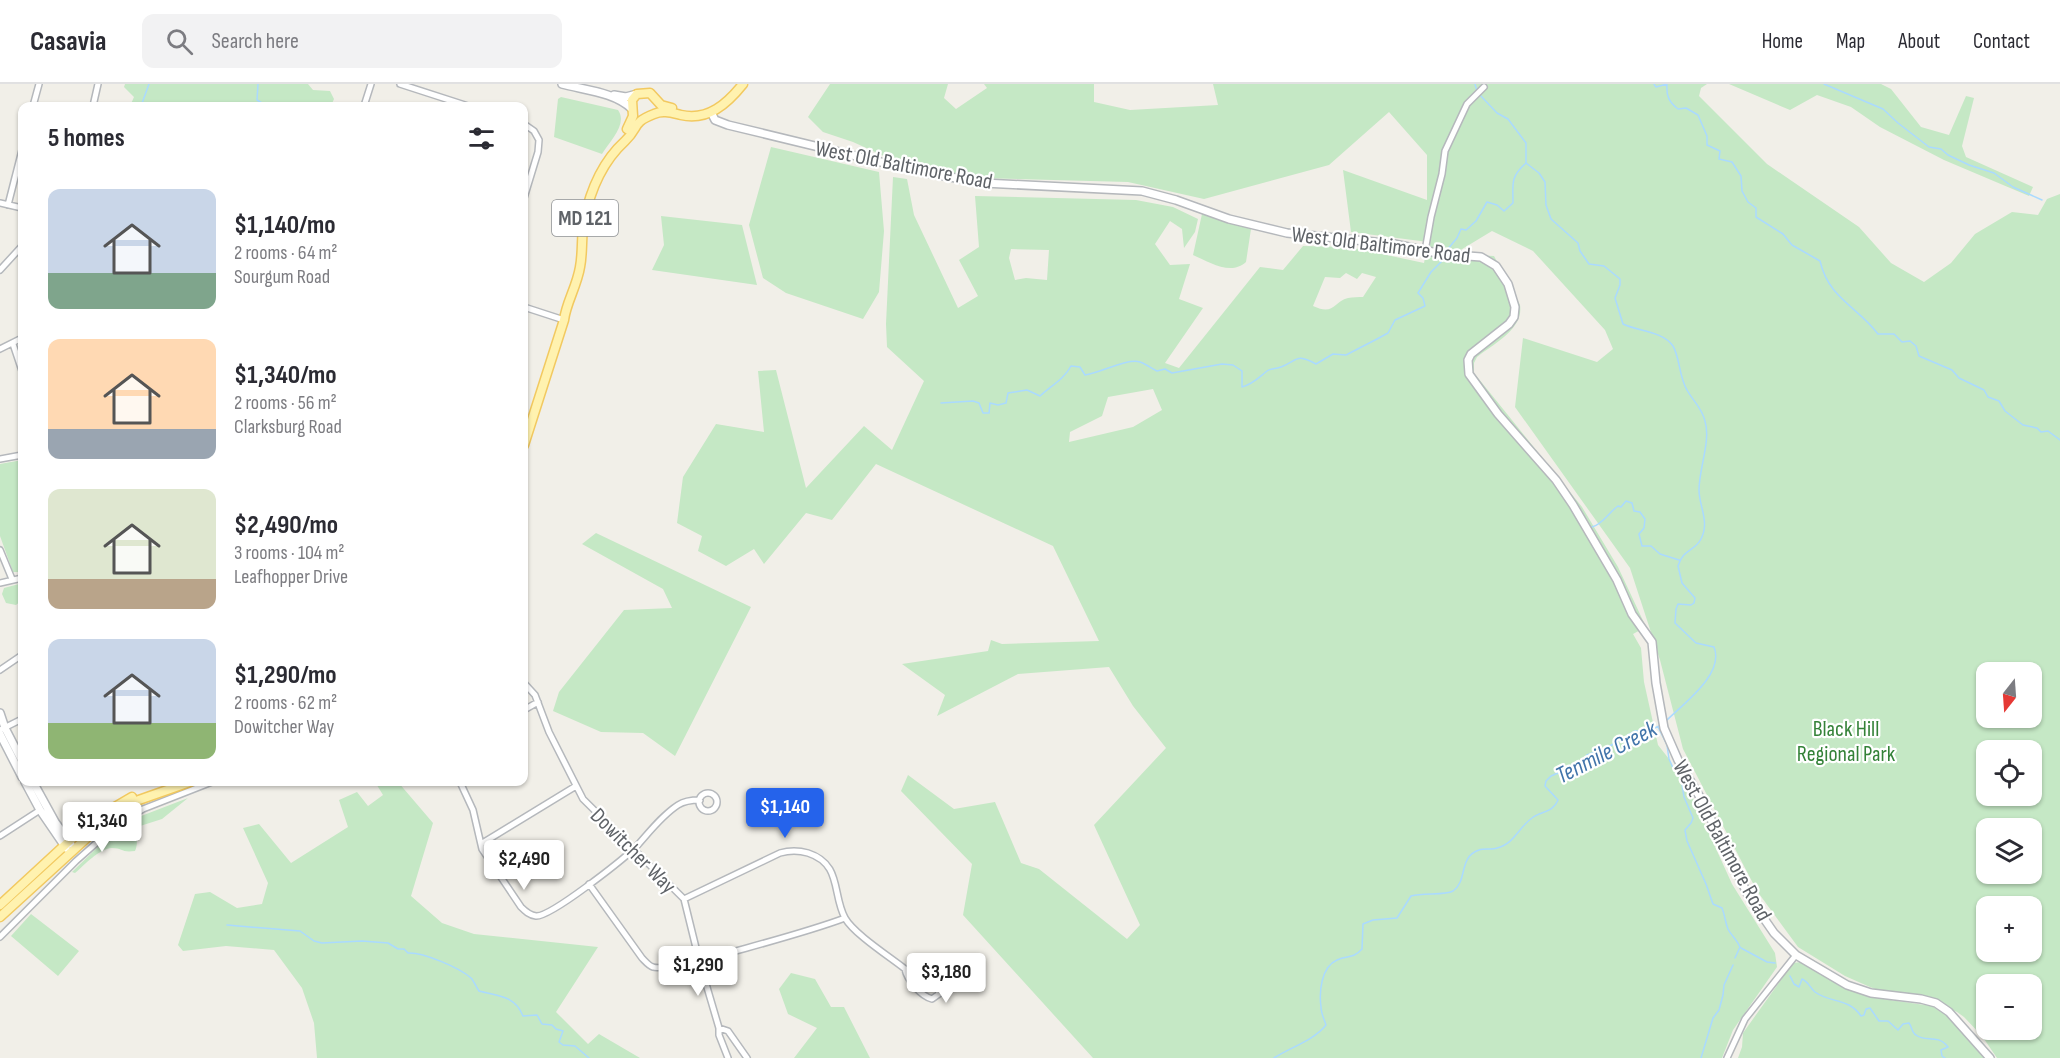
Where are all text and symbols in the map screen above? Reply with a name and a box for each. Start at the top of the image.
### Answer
search box [142,14,562,68]
text: Casavia [30,25,106,58]
icon: search [163,25,196,58]
text: Search here [211,28,299,55]
text: Home [1762,29,1803,54]
text: Map [1836,29,1865,54]
text: About [1898,29,1940,54]
text: Contact [1973,29,2030,54]
icon: filters [465,122,498,155]
text: 5 homes [48,123,125,154]
street label: West Old Baltimore Road [813,135,995,196]
road number: MD 121 [552,200,618,236]
text: $1,140/mo [234,210,335,241]
icon: home [96,213,168,285]
street label: West Old Baltimore Road [1290,221,1472,270]
text: 2 rooms · 64 m² [234,241,338,265]
text: Sourgum Road [234,265,330,289]
text: $1,340/mo [234,360,337,391]
icon: home [96,363,168,435]
text: 2 rooms · 56 m² [234,391,337,415]
text: Clarksburg Road [234,415,342,439]
text: $2,490/mo [234,510,338,541]
icon: home [96,513,168,585]
text: 3 rooms · 104 m² [234,541,344,565]
text: Leafhopper Drive [234,565,348,589]
text: $1,290/mo [234,660,337,691]
north arrow [1976,662,2042,728]
map controls [1976,662,2042,1040]
icon: home [96,663,168,735]
text: 2 rooms · 62 m² [234,691,337,715]
water label: Tenmile Creek [1551,714,1663,790]
text: Dowitcher Way [234,715,334,739]
park label: Black Hill Regional Park [1797,716,1896,768]
button: locate [1976,740,2042,806]
street label: West Old Baltimore Road [1666,755,1777,926]
pin: $1,140 [736,788,834,839]
text: $1,140 [760,795,810,819]
pin: $1,340 [53,802,151,853]
street label: Dowitcher Way [584,803,682,900]
text: $1,340 [77,809,127,833]
button: layers [1976,818,2042,884]
pin: $2,490 [475,840,573,891]
text: $2,490 [498,847,550,871]
button: + [1976,896,2042,962]
pin: $1,290 [649,946,747,997]
text: $1,290 [673,953,723,977]
pin: $3,180 [897,953,995,1004]
text: $3,180 [921,960,971,984]
button: − [1976,974,2042,1040]

